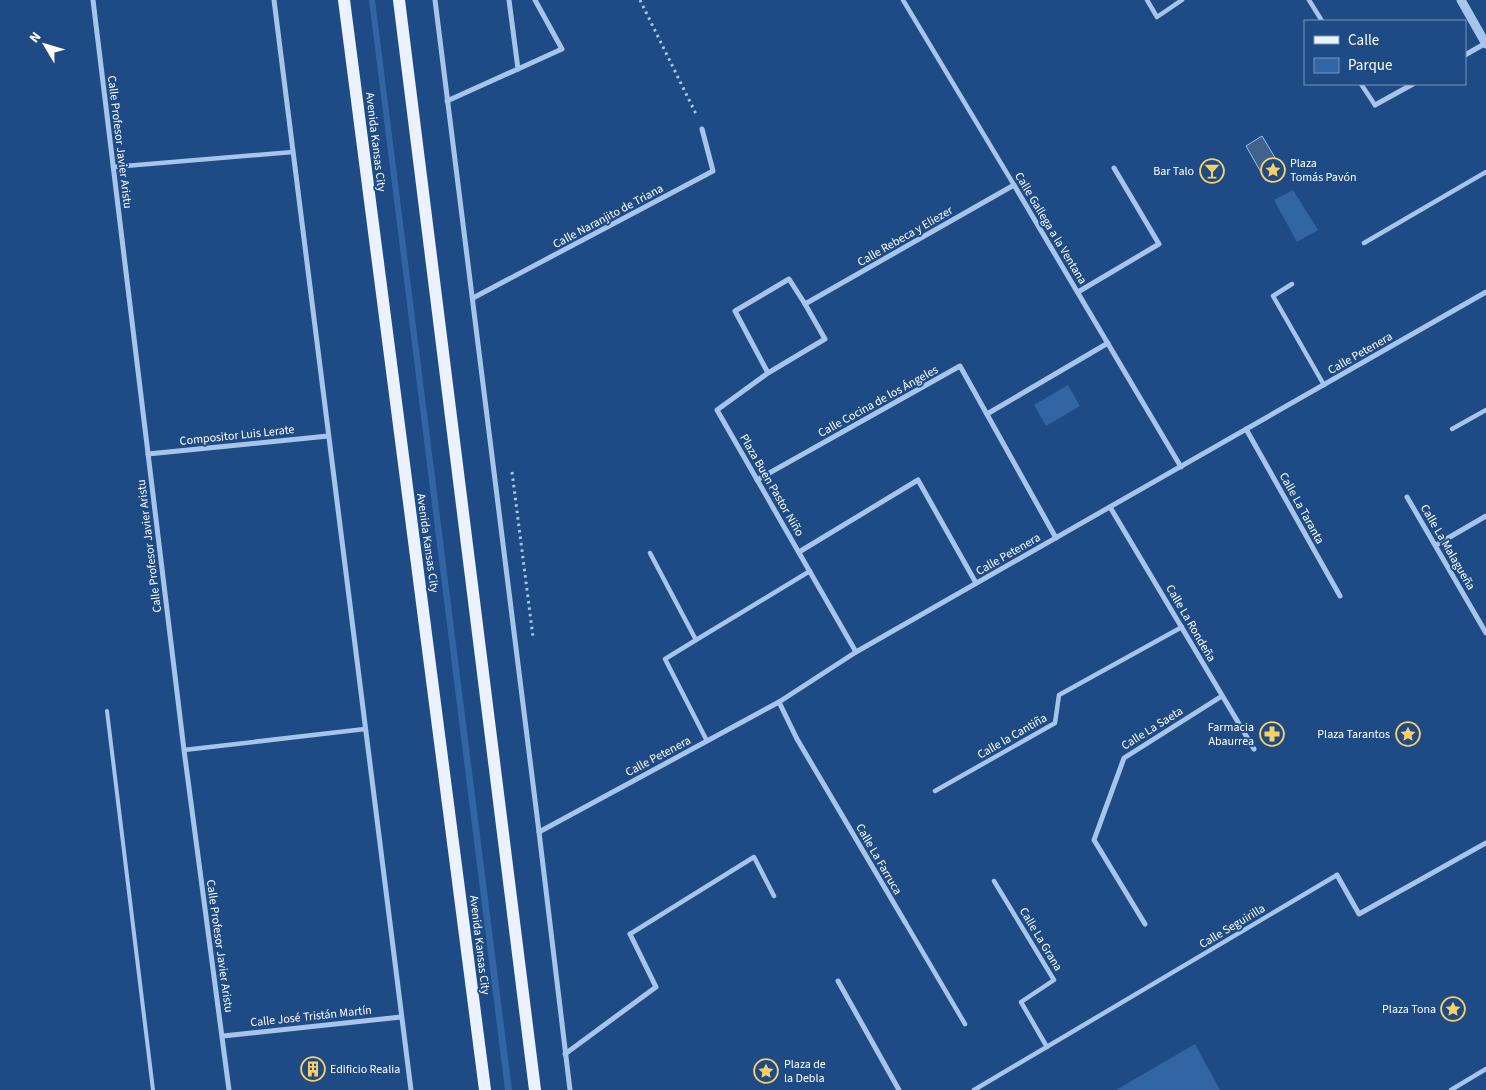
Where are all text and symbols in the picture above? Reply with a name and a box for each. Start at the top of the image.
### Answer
north arrow [20,20,70,70]
legend [1304,20,1466,85]
text: N [25,28,46,47]
text: Calle [1348,30,1379,51]
text: Parque [1348,55,1392,76]
street label: Calle Profesor Javier Aristu [103,75,136,210]
street label: Avenida Kansas City [361,91,390,193]
place label: Plaza Tomás Pavón [1290,155,1357,186]
place icon: Plaza Tomás Pavón [1260,157,1286,183]
bar icon: Bar Talo [1199,158,1225,184]
place label: Bar Talo [1153,163,1194,180]
street label: Calle Gallega a la Ventana [1010,169,1091,288]
street label: Calle Naranjito de Triana [550,180,667,253]
street label: Calle Rebeca y Eliezer [854,202,957,271]
street label: Calle Petenera [1325,328,1396,379]
street label: Calle Cocina de los Ángeles [815,361,941,442]
street label: Compositor Luis Lerate [179,421,295,450]
street label: Plaza Buen Pastor Niño [735,431,808,540]
street label: Calle La Taranta [1275,469,1328,547]
street label: Calle Profesor Javier Aristu [133,478,166,613]
street label: Avenida Kansas City [412,492,443,594]
street label: Calle La Malagueña [1416,501,1479,593]
street label: Calle Petenera [973,529,1044,580]
street label: Calle La Rondeña [1162,581,1220,665]
street label: Calle La Saeta [1118,703,1186,754]
street label: Calle la Cantiña [974,710,1050,763]
place label: Farmacia Abaurrea [1208,719,1254,750]
pharmacy icon: Farmacia Abaurrea [1259,721,1285,747]
place icon: Plaza Tarantos [1395,721,1421,747]
place label: Plaza Tarantos [1317,726,1390,743]
street label: Calle Petenera [622,732,694,781]
street label: Calle La Farruca [851,821,906,898]
street label: Calle Profesor Javier Aristu [202,879,237,1014]
street label: Avenida Kansas City [465,894,494,996]
street label: Calle Seguirilla [1196,900,1269,953]
street label: Calle La Grana [1015,904,1066,974]
place icon: Plaza Tona [1440,996,1466,1022]
place label: Plaza Tona [1382,1001,1436,1018]
street label: Calle José Tristán Martín [249,1002,373,1031]
building icon: Edificio Realia [300,1056,326,1082]
place label: Plaza de la Debla [784,1056,826,1087]
place icon: Plaza de la Debla [753,1058,779,1084]
place label: Edificio Realia [330,1061,400,1078]

